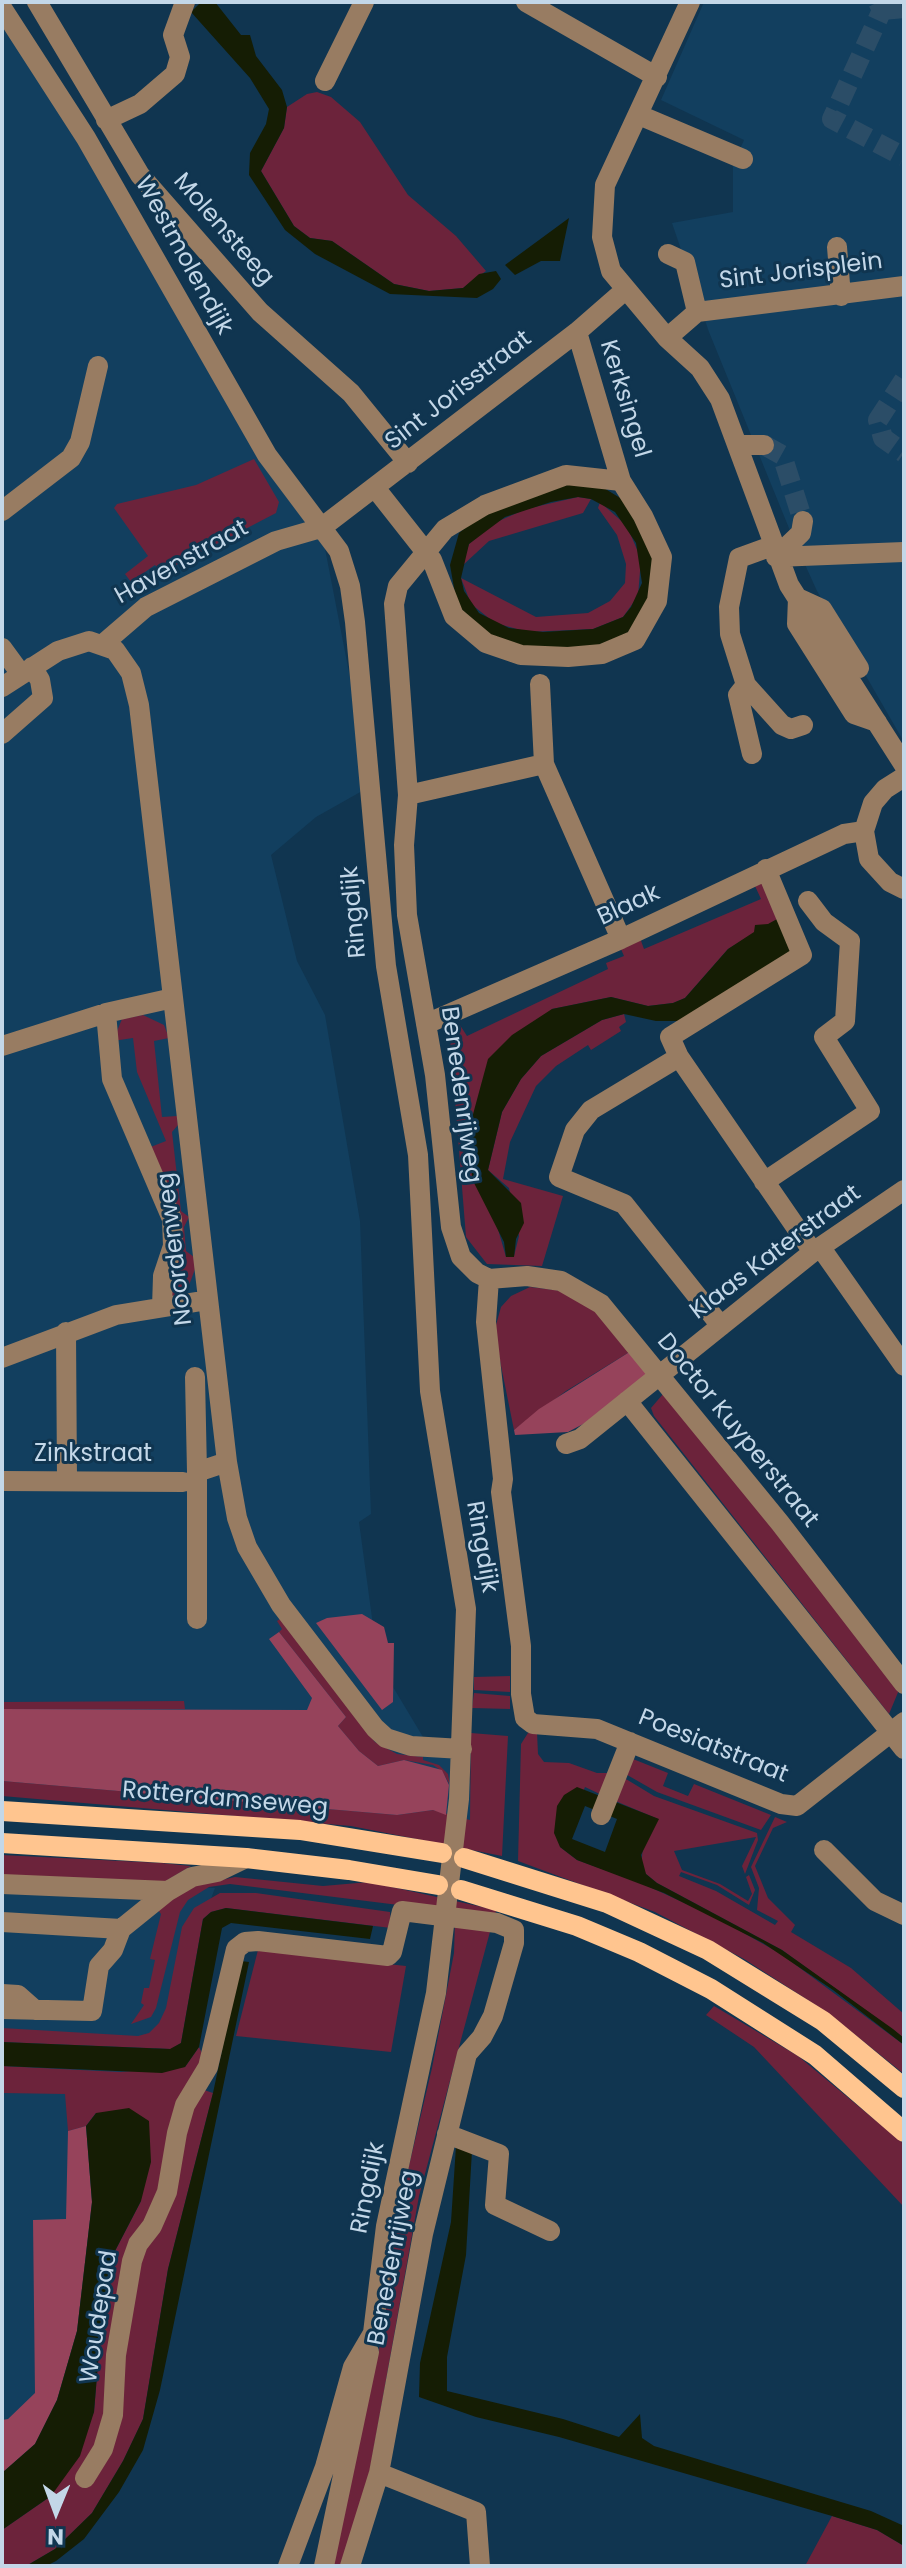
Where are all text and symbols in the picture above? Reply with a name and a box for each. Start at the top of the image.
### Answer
street label: Molensteeg [166,168,280,292]
street label: Westmolendijk [128,172,238,340]
street label: Sint Jorisplein [718,248,884,296]
street label: Sint Jorisstraat [380,325,538,457]
street label: Kerksingel [592,337,656,461]
street label: Havenstraat [110,515,254,611]
street label: Ringdijk [337,865,373,959]
street label: Blaak [593,879,665,933]
street label: Benedenrijweg [433,1005,487,1185]
street label: Noordenweg [152,1171,200,1327]
street label: Klaas Katerstraat [685,1179,867,1327]
street label: Doctor Kuyperstraat [650,1328,824,1534]
street label: Zinkstraat [34,1441,152,1469]
street label: Ringdijk [459,1499,503,1595]
street label: Poesiatstraat [634,1704,792,1790]
street label: Rotterdamseweg [121,1777,329,1823]
street label: Ringdijk [346,2140,392,2236]
street label: Benedenrijweg [363,2168,425,2348]
street label: Woudepad [75,2249,125,2385]
north arrow [16,2472,96,2552]
text: N [47,2521,64,2552]

